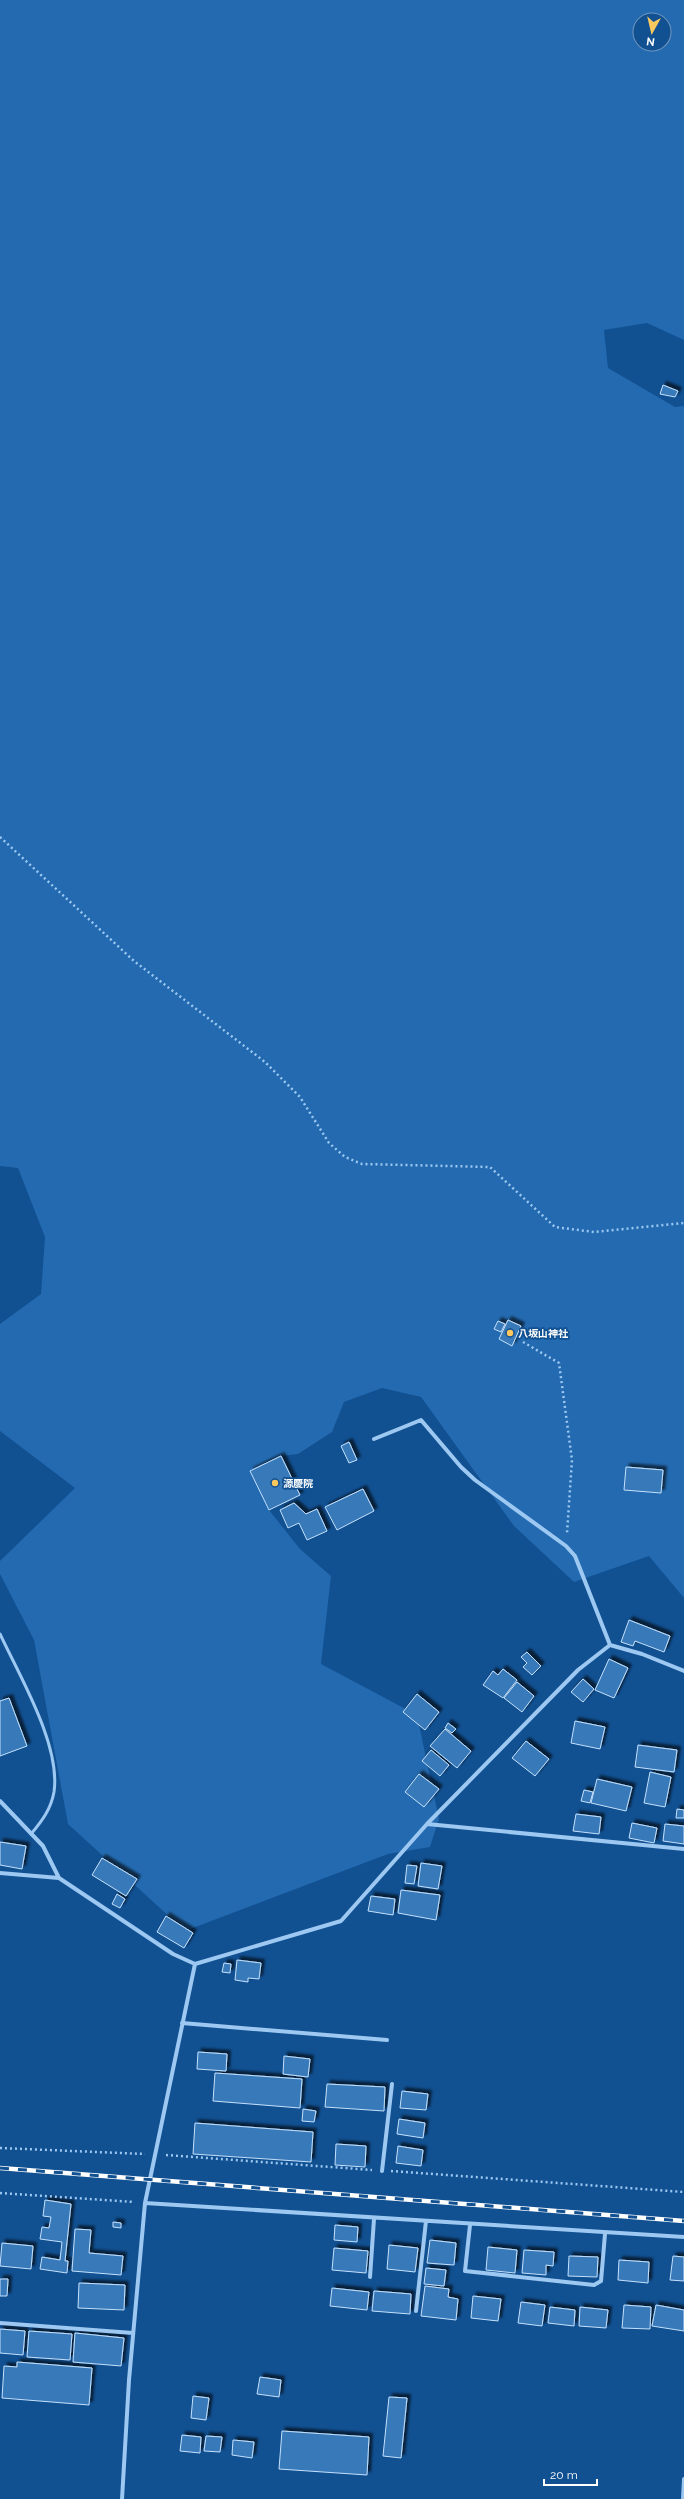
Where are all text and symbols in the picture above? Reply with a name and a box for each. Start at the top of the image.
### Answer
north arrow [632,12,672,52]
text: N [646,34,656,48]
marker: 八坂山神社 [505,1328,515,1338]
place label: 八坂山神社 [518,1328,569,1339]
marker: 源慶院 [270,1478,280,1488]
place label: 源慶院 [283,1478,313,1489]
scale bar [544,2461,597,2487]
text: 20 m [550,2468,578,2482]

